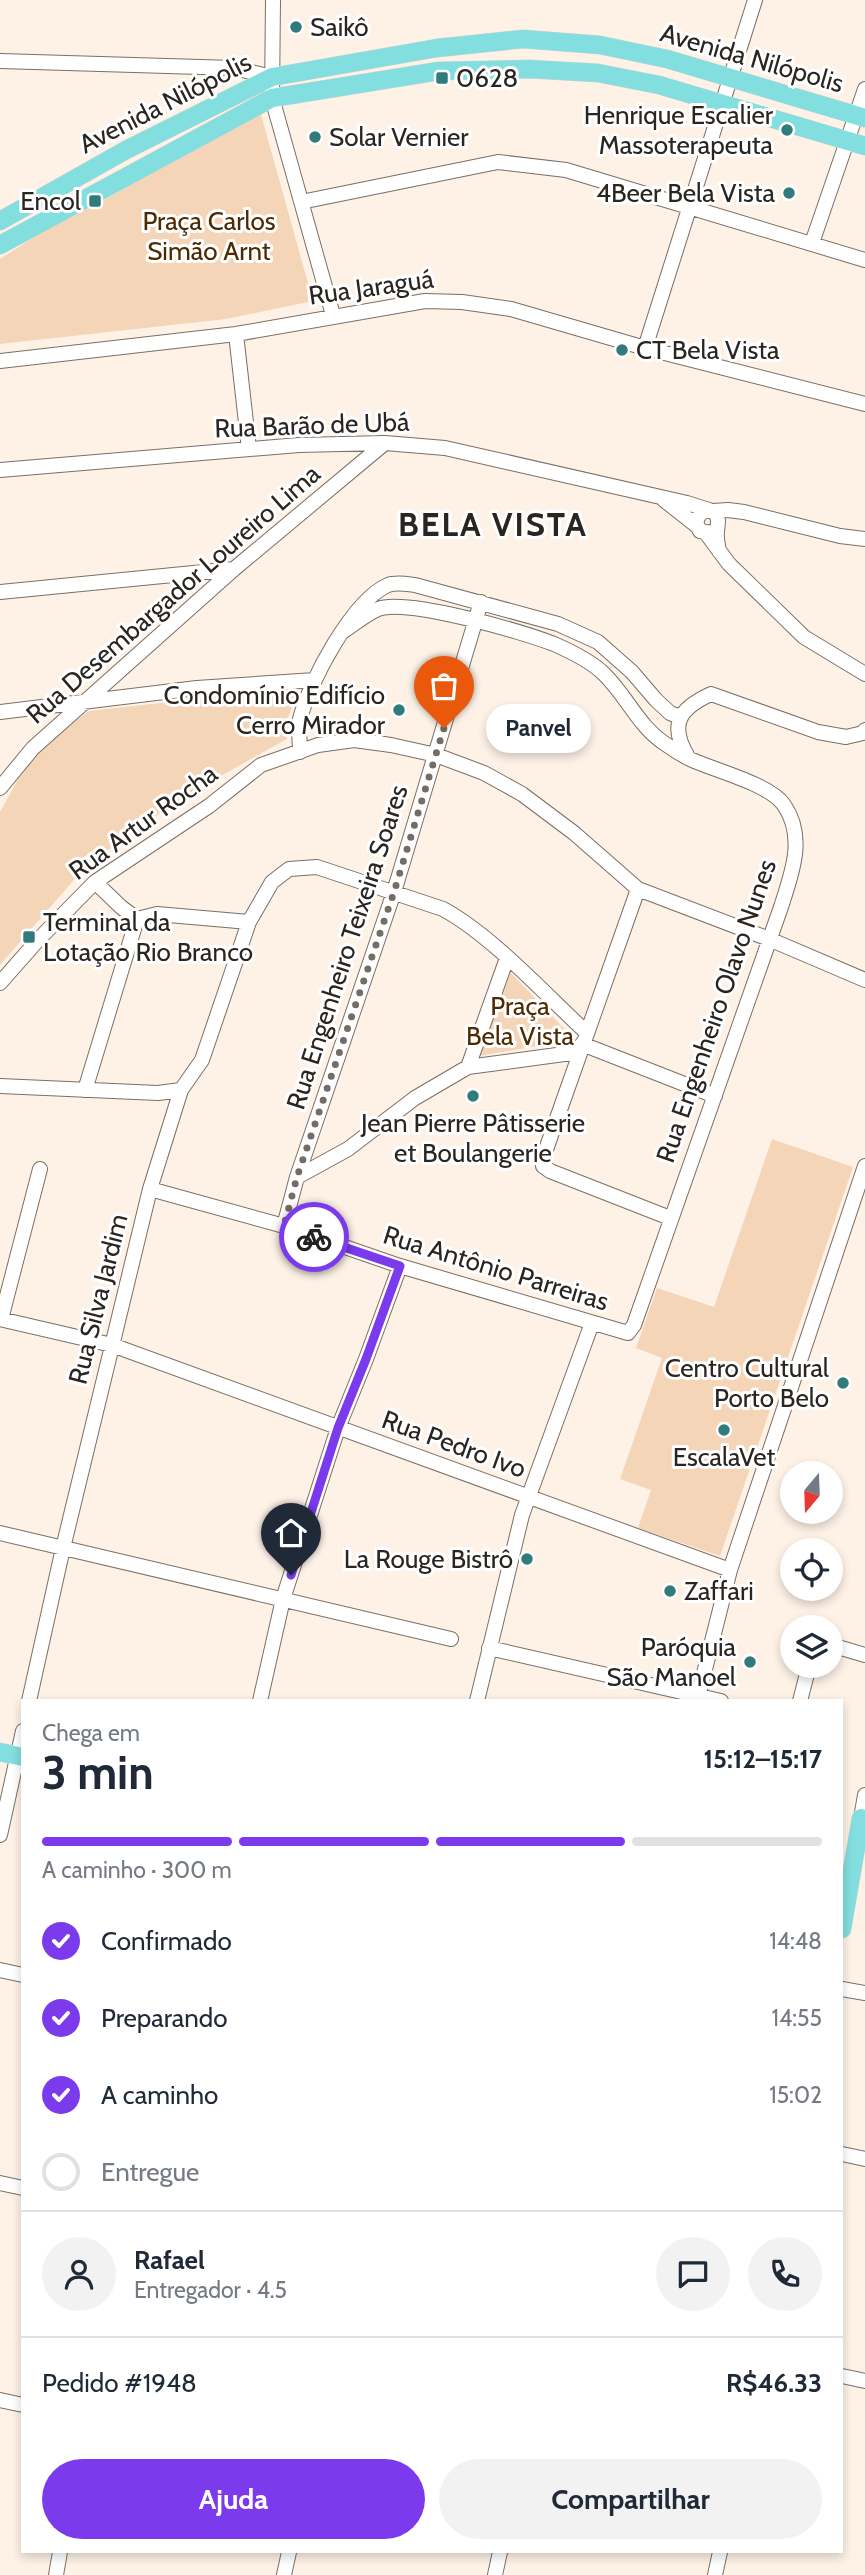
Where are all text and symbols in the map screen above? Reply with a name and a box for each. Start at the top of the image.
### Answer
place label: Saikô [310,11,369,43]
street label: Avenida Nilópolis [657,17,847,99]
marker: Saikô [288,19,304,35]
street label: Avenida Nilópolis [74,46,257,160]
place label: 0628 [456,62,518,94]
marker: 0628 [434,70,450,86]
place label: Henrique Escalier Massoterapeuta [584,99,774,161]
place label: Solar Vernier [329,121,469,153]
marker: Henrique Escalier Massoterapeuta [779,122,795,138]
marker: Solar Vernier [307,129,323,145]
place label: 4Beer Bela Vista [596,177,776,209]
place label: Encol [20,185,81,217]
marker: 4Beer Bela Vista [781,185,797,201]
marker: Encol [87,193,103,209]
park label: Praça Carlos Simão Arnt [142,205,276,267]
street label: Rua Jaraguá [307,262,436,312]
place label: CT Bela Vista [636,334,780,366]
marker: CT Bela Vista [614,342,630,358]
street label: Rua Barão de Ubá [214,406,411,444]
street label: Rua Desembargador Loureiro Lima [20,457,327,730]
district label: BELA VISTA [398,504,588,544]
pin [414,656,474,728]
icon: bag [425,667,463,705]
place label: Condomínio Edifício Cerro Mirador [164,679,386,741]
marker: Condomínio Edifício Cerro Mirador [391,702,407,718]
callout: Panvel [486,704,591,752]
text: Panvel [505,714,572,742]
street label: Rua Artur Rocha [62,757,224,887]
street label: Rua Engenheiro Teixeira Soares [279,780,415,1113]
street label: Rua Engenheiro Olavo Nunes [649,855,783,1167]
place label: Terminal da Lotação Rio Branco [43,906,253,968]
marker: Terminal da Lotação Rio Branco [21,929,37,945]
park label: Praça Bela Vista [466,990,574,1052]
marker: Jean Pierre Pâtisserie et Boulangerie [465,1088,481,1104]
place label: Jean Pierre Pâtisserie et Boulangerie [360,1107,585,1169]
courier [279,1202,349,1272]
street label: Rua Silva Jardim [61,1211,135,1387]
icon: bike [295,1218,333,1256]
street label: Rua Antônio Parreiras [379,1218,613,1318]
place label: Centro Cultural Porto Belo [665,1352,829,1414]
marker: Centro Cultural Porto Belo [835,1375,851,1391]
street label: Rua Pedro Ivo [378,1403,530,1485]
marker: EscalaVet [716,1422,732,1438]
place label: EscalaVet [673,1441,776,1473]
north arrow [780,1461,844,1524]
map controls [780,1461,843,1678]
pin [261,1503,321,1575]
icon: home [272,1514,310,1552]
button: locate [780,1538,843,1601]
place label: La Rouge Bistrô [344,1543,513,1575]
marker: La Rouge Bistrô [519,1551,535,1567]
place label: Zaffari [684,1575,754,1607]
marker: Zaffari [662,1583,678,1599]
button: layers [780,1615,843,1678]
place label: Paróquia São Manoel [606,1631,737,1693]
marker: Paróquia São Manoel [742,1654,758,1670]
text: Chega em [42,1719,140,1747]
text: 15:12–15:17 [703,1743,822,1775]
text: 3 min [42,1745,154,1801]
text: A caminho · 300 m [42,1856,232,1884]
icon: check [42,1922,80,1960]
text: Confirmado [101,1925,232,1957]
text: 14:48 [769,1927,822,1955]
icon: check [42,1999,80,2037]
text: Preparando [101,2002,228,2034]
text: 14:55 [772,2004,822,2032]
icon: check [42,2076,80,2114]
text: A caminho [101,2079,218,2111]
text: 15:02 [769,2081,822,2109]
text: Entregue [101,2156,199,2188]
button: person [42,2237,116,2311]
button: chat [656,2237,730,2311]
button: phone [748,2237,822,2311]
text: Rafael [134,2244,205,2276]
text: Entregador · 4.5 [134,2276,287,2304]
text: Pedido #1948 [42,2367,197,2399]
text: R$46.33 [726,2367,822,2399]
button: Ajuda [42,2459,425,2539]
button: Compartilhar [439,2459,822,2539]

